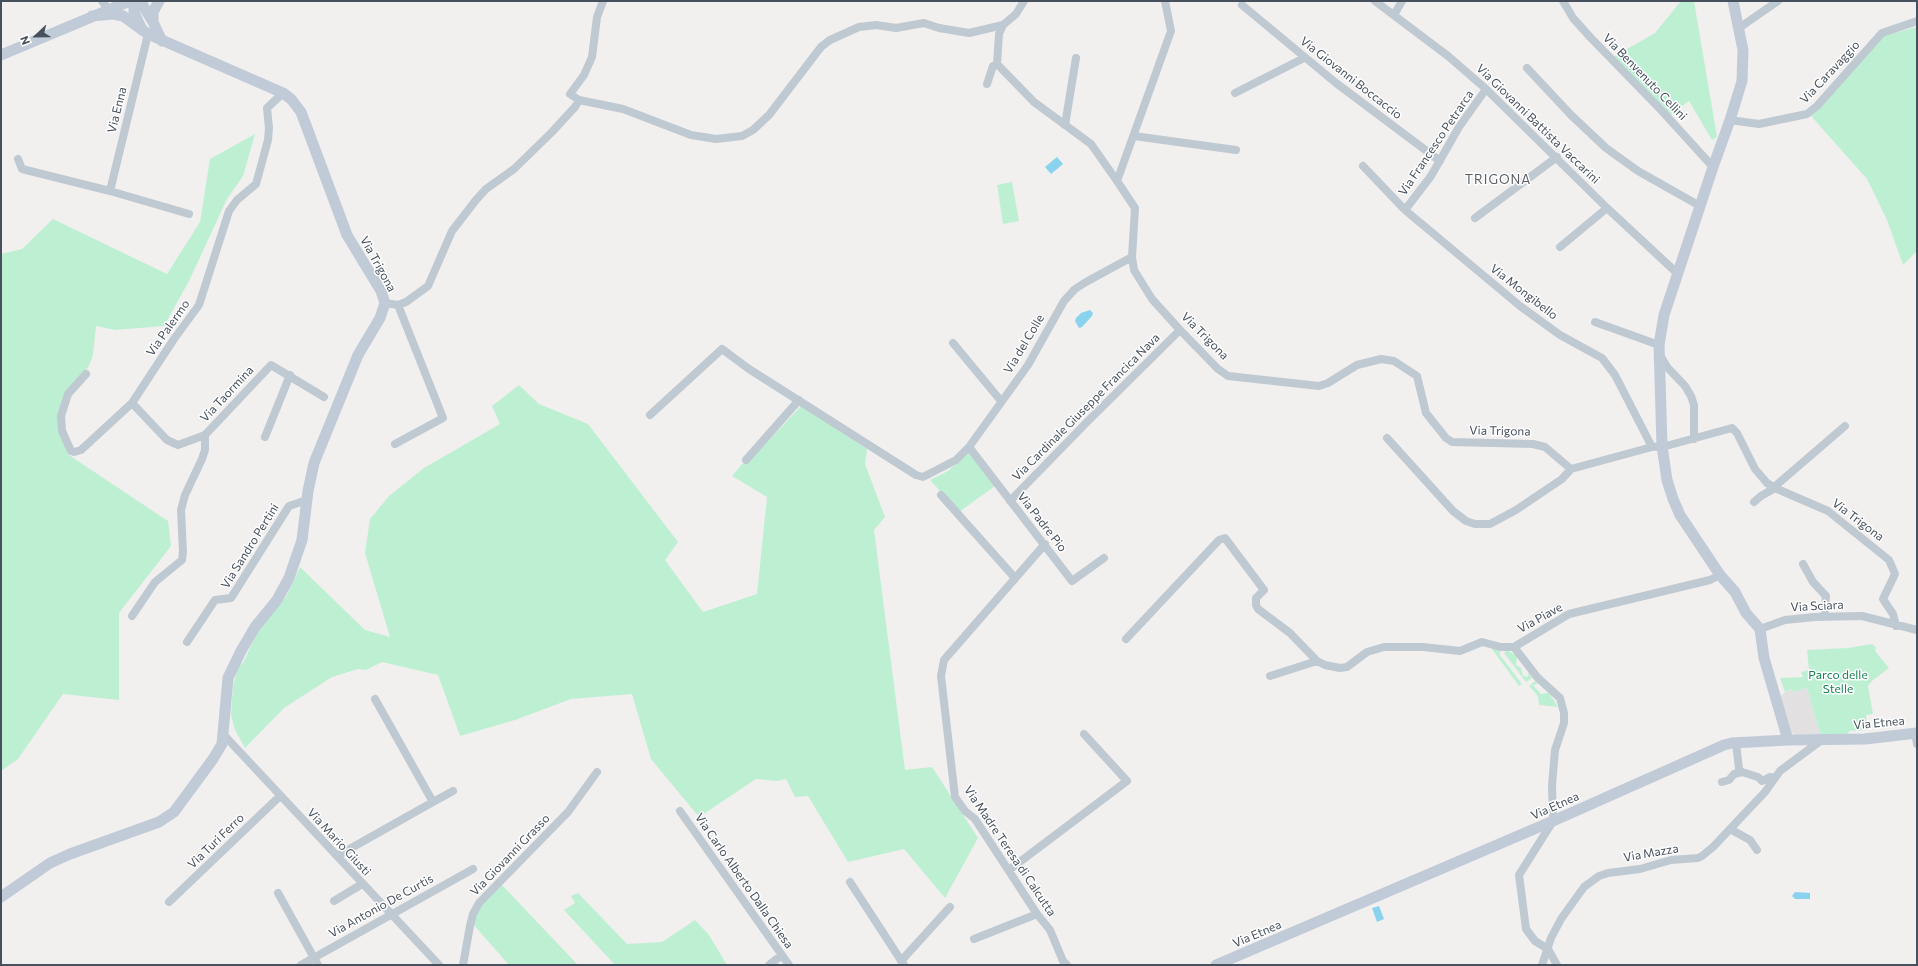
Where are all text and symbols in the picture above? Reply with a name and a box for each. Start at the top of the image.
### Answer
north arrow [16,16,56,56]
street label: Via Benvenuto Cellini [1600,31,1690,123]
text: N [17,34,32,47]
street label: Via Giovanni Boccaccio [1297,34,1405,122]
street label: Via Caravaggio [1797,38,1863,106]
street label: Via Giovanni Battista Vaccarini [1473,61,1603,187]
street label: Via Enna [104,85,130,135]
street label: Via Francesco Petrarca [1395,88,1477,198]
district label: TRIGONA [1465,172,1531,188]
street label: Via Trigona [357,234,399,294]
street label: Via Mongibello [1487,261,1561,323]
street label: Via Palermo [143,297,193,359]
street label: Via Trigona [1178,309,1232,363]
street label: Via del Colle [1001,312,1047,376]
street label: Via Cardinale Giuseppe Francica Nava [1009,330,1163,484]
street label: Via Taormina [197,363,257,425]
street label: Via Trigona [1469,423,1531,439]
street label: Via Padre Pio [1014,489,1070,555]
street label: Via Trigona [1829,496,1887,544]
street label: Via Sandro Pertini [218,501,282,591]
street label: Via Sciara [1790,597,1844,615]
street label: Via Piave [1515,600,1565,636]
park label: Parco delle Stelle [1808,668,1868,696]
street label: Via Etnea [1853,714,1905,732]
street label: Via Madre Teresa di Calcutta [961,783,1059,919]
street label: Via Etnea [1529,789,1581,823]
street label: Via Mario Giusti [304,805,374,879]
street label: Via Turi Ferro [185,810,247,872]
street label: Via Giovanni Grasso [467,811,553,899]
street label: Via Carlo Alberto Dalla Chiesa [692,811,796,951]
street label: Via Mazza [1622,841,1680,865]
street label: Via Antonio De Curtis [326,871,436,941]
street label: Via Etnea [1231,917,1283,951]

